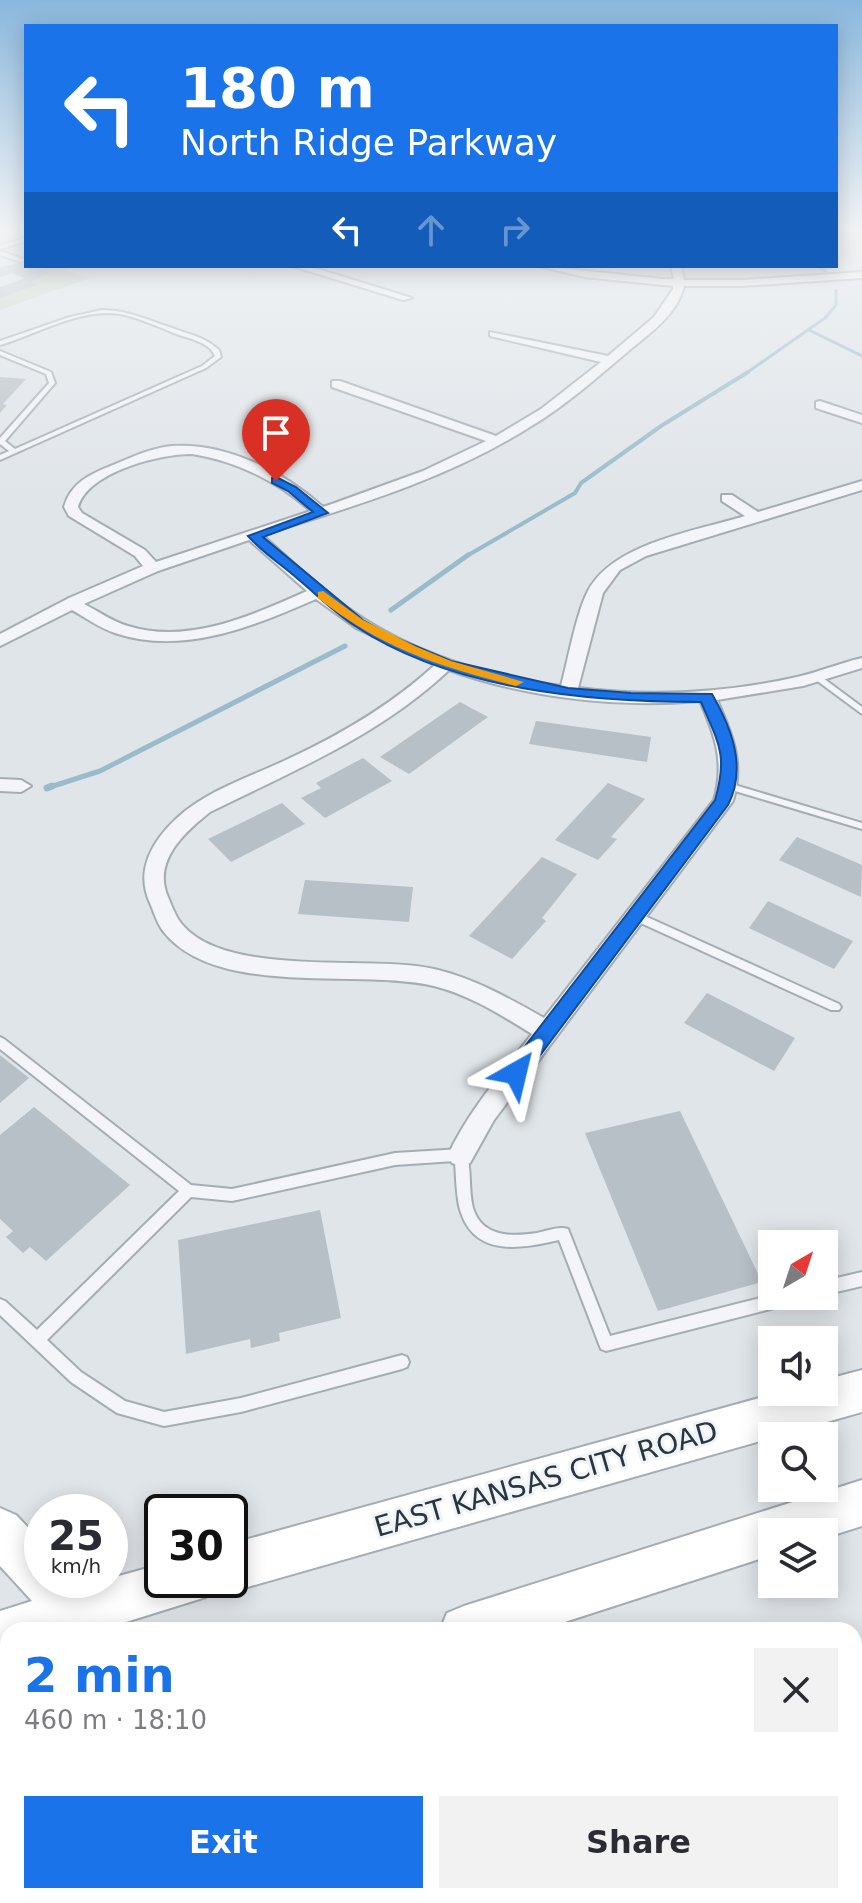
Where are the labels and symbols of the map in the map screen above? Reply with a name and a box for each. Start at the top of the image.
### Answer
pin [242,399,310,481]
position arrow [474,1031,558,1115]
north arrow [758,1230,838,1310]
street label: EAST KANSAS CITY ROAD [371,1414,721,1544]
speed limit sign: 30 [144,1494,248,1598]

